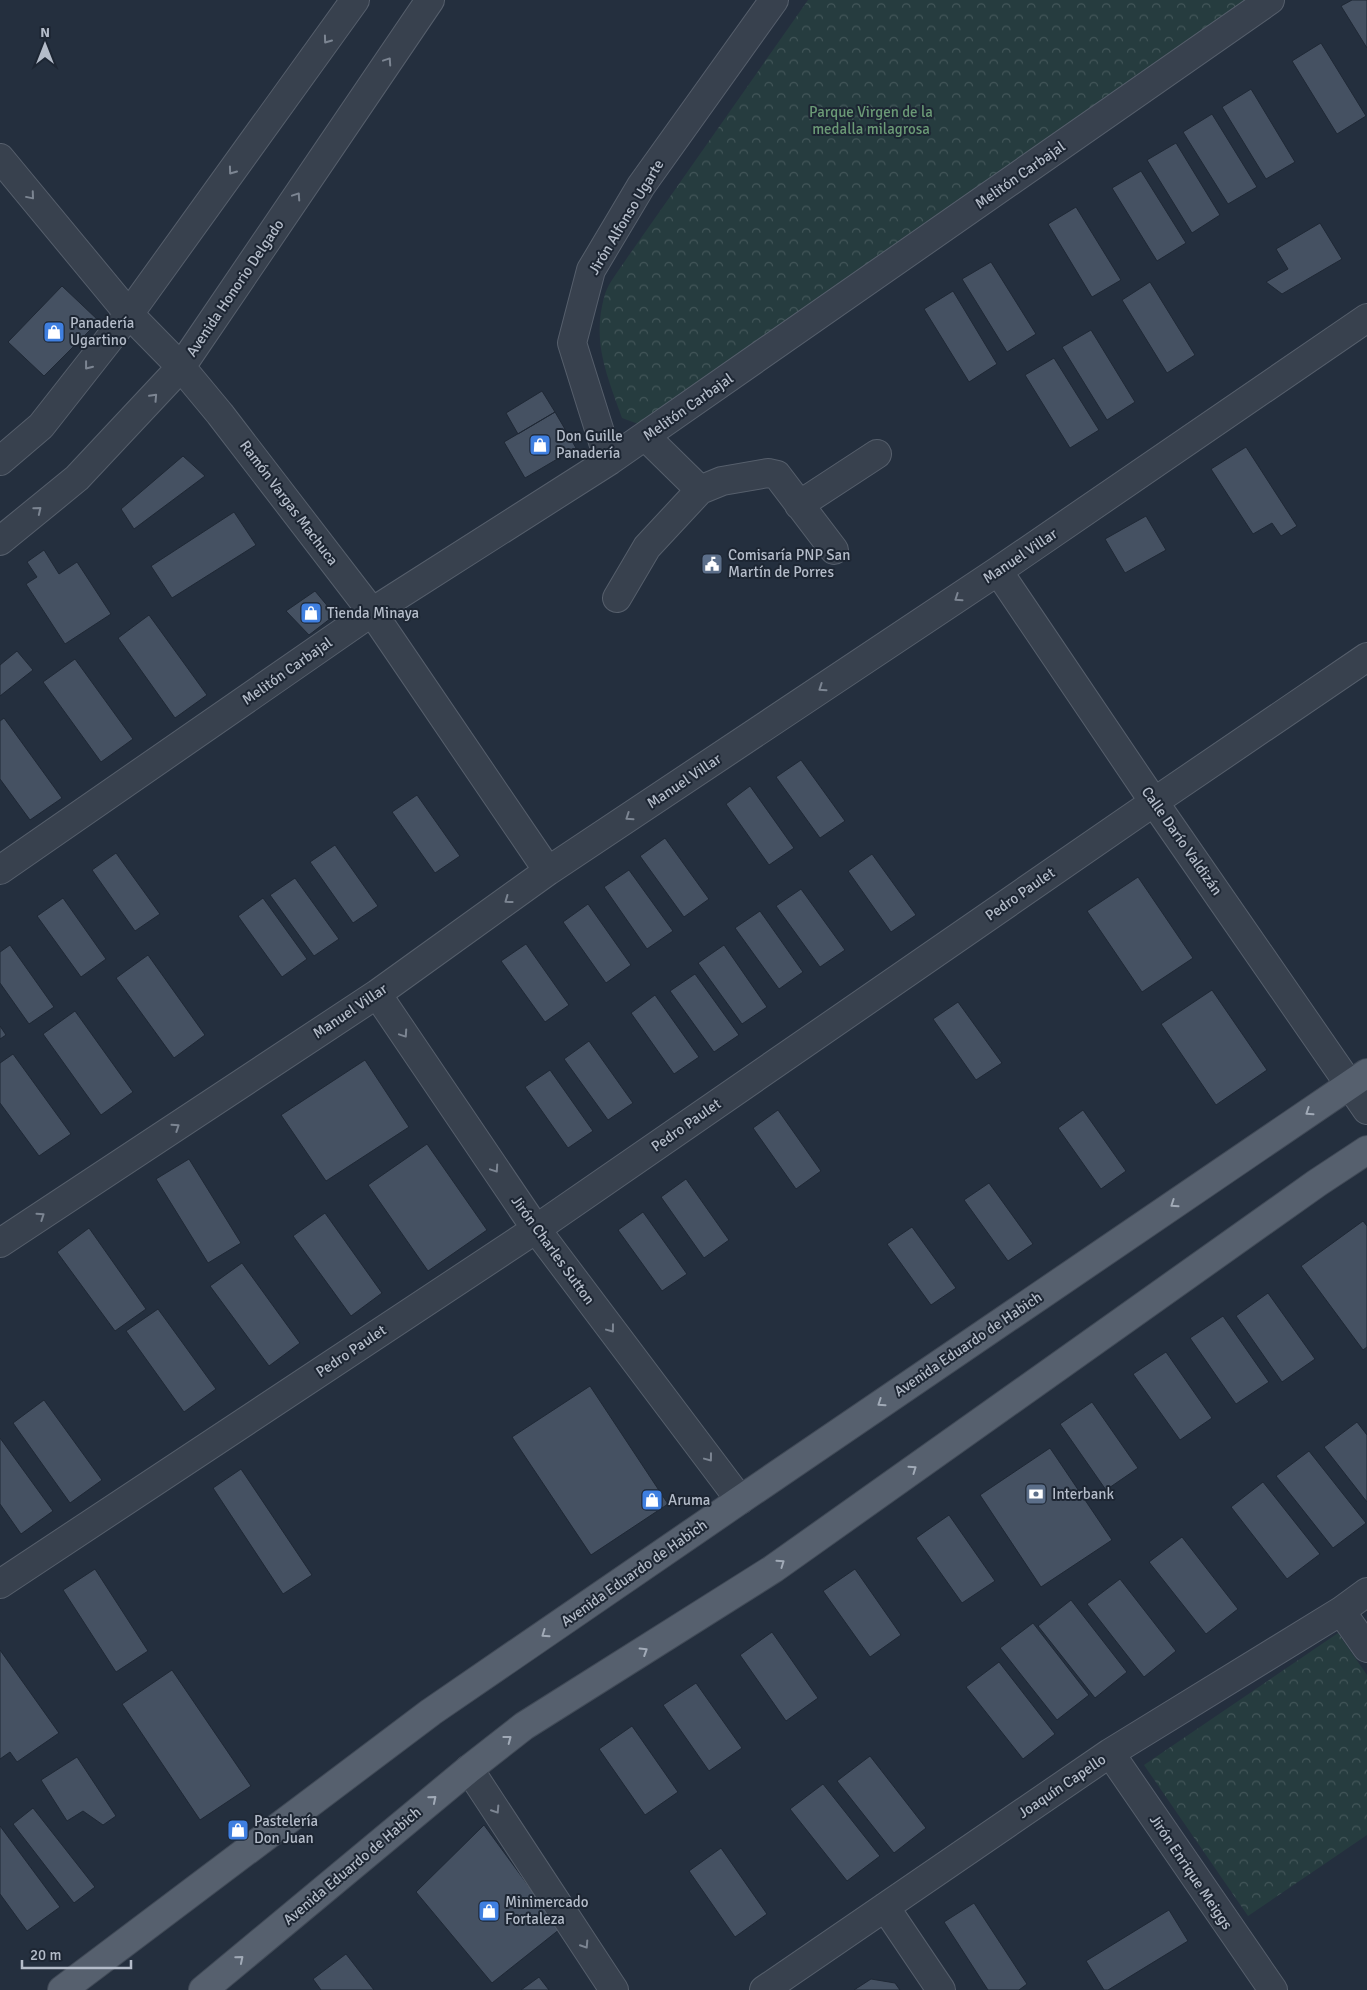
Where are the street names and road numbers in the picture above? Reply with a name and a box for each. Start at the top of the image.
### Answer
street label: Melitón Carbajal [971,137,1069,213]
street label: Jirón Alfonso Ugarte [585,156,667,278]
street label: Avenida Honorio Delgado [182,216,288,360]
street label: Melitón Carbajal [639,369,737,445]
street label: Ramón Vargas Machuca [236,437,342,569]
street label: Manuel Villar [979,524,1061,587]
street label: Melitón Carbajal [238,633,336,709]
street label: Manuel Villar [643,749,725,812]
street label: Calle Darío Valdizán [1138,783,1226,899]
street label: Pedro Paulet [982,863,1058,925]
street label: Manuel Villar [309,979,391,1042]
street label: Pedro Paulet [648,1094,724,1156]
street label: Jirón Charles Sutton [507,1192,599,1308]
street label: Avenida Eduardo de Habich [891,1288,1045,1400]
street label: Pedro Paulet [312,1321,390,1381]
street label: Avenida Eduardo de Habich [557,1516,711,1630]
street label: Joaquín Capello [1015,1750,1109,1822]
street label: Avenida Eduardo de Habich [279,1803,425,1929]
street label: Jirón Enrique Meiggs [1146,1811,1236,1933]

